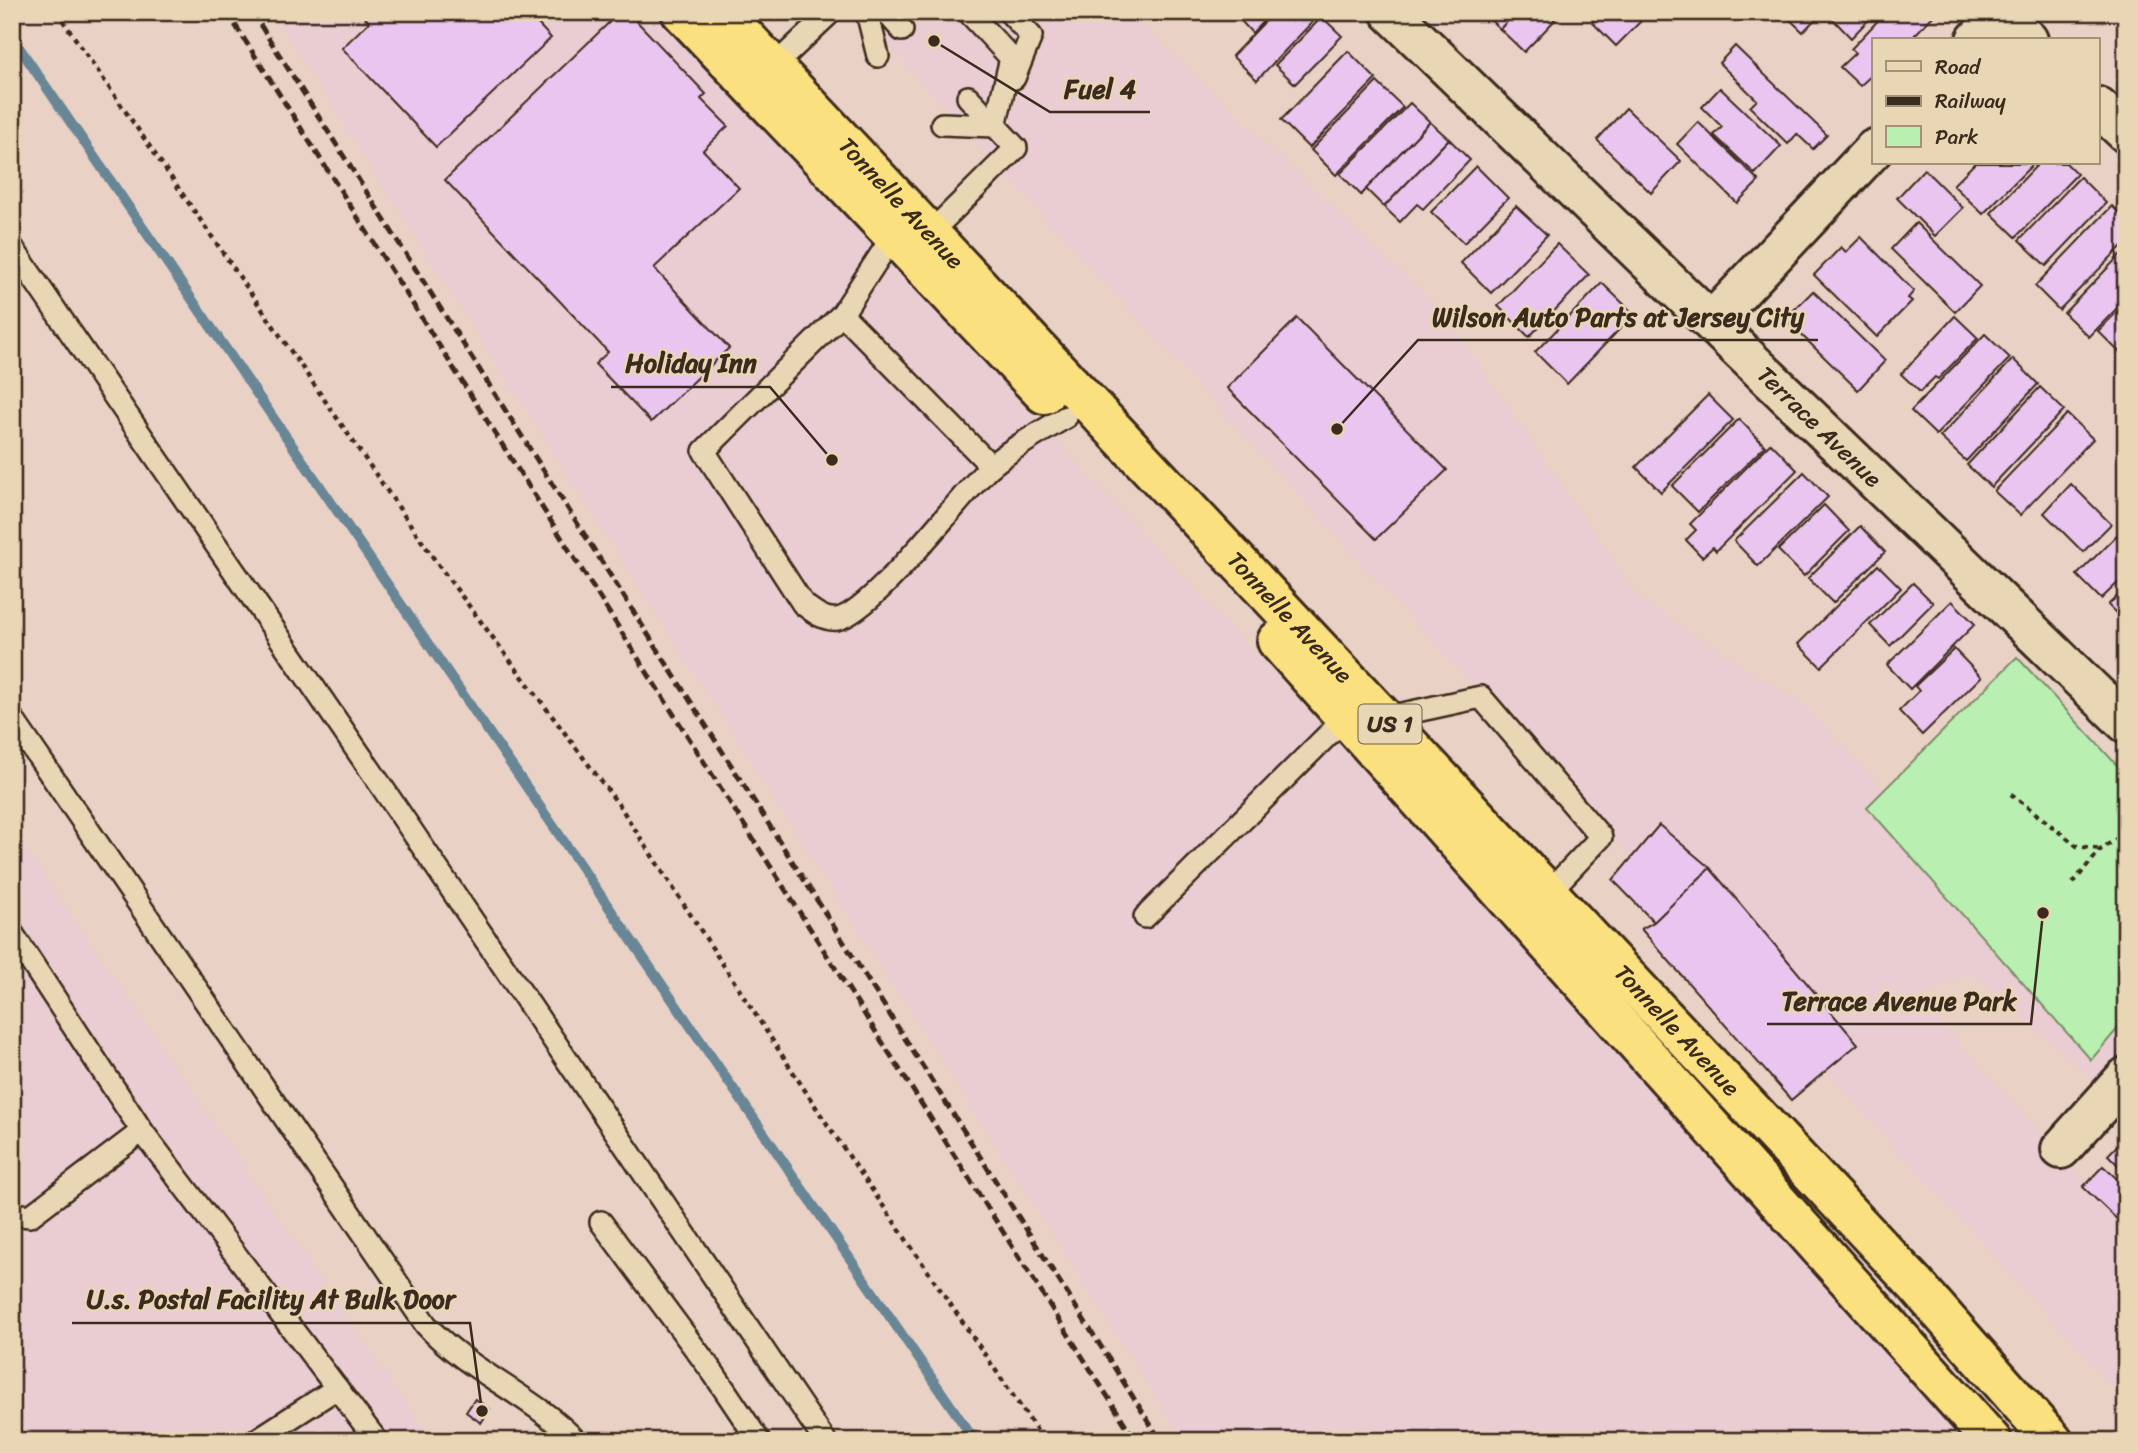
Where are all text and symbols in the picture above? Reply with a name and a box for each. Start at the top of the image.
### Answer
legend [1872,38,2100,164]
text: Road [1935,48,1982,86]
callout: Fuel 4 [1050,65,1150,112]
text: Fuel 4 [1063,66,1136,112]
text: Railway [1935,82,2006,120]
text: Park [1935,118,1978,156]
street label: Tonnelle Avenue [828,127,975,280]
callout: Wilson Auto Parts at Jersey City [1418,293,1818,340]
text: Wilson Auto Parts at Jersey City [1432,294,1805,340]
callout: Holiday Inn [611,340,770,387]
text: Holiday Inn [625,340,757,386]
street label: Terrace Avenue [1747,355,1892,498]
street label: Tonnelle Avenue [1216,541,1364,694]
road number: US 1 [1358,704,1422,744]
street label: Tonnelle Avenue [1604,954,1751,1107]
callout: Terrace Avenue Park [1767,977,2031,1024]
text: Terrace Avenue Park [1781,978,2018,1024]
callout: U.s. Postal Facility At Bulk Door [72,1276,470,1323]
text: U.s. Postal Facility At Bulk Door [87,1276,458,1322]

